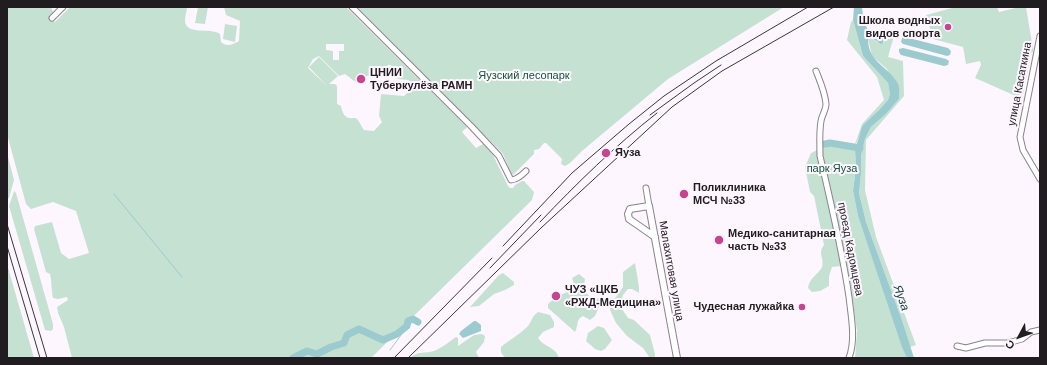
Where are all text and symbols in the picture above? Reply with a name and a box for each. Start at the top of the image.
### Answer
place label: Школа водных видов спорта [859,14,940,40]
marker: Школа водных видов спорта [943,22,953,32]
street label: улица Касаткина [1005,41,1035,127]
place label: ЦНИИ Туберкулёза РАМН [370,66,473,92]
park label: Яузский лесопарк [478,69,570,83]
marker: ЦНИИ Туберкулёза РАМН [355,73,367,85]
place label: Яуза [615,146,640,160]
marker: Яуза [600,147,612,159]
park label: парк Яуза [807,162,857,176]
place label: Поликлиника МСЧ №33 [693,181,766,207]
marker: Поликлиника МСЧ №33 [678,188,690,200]
street label: проезд Кадомцева [834,201,866,297]
street label: Малахитовая улица [656,220,686,322]
place label: Медико-санитарная часть №33 [728,227,836,253]
marker: Медико-санитарная часть №33 [713,234,725,246]
place label: ЧУЗ «ЦКБ «РЖД-Медицина» [565,283,661,309]
water label: Яуза [890,283,912,313]
marker: ЧУЗ «ЦКБ «РЖД-Медицина» [550,290,562,302]
place label: Чудесная лужайка [694,300,794,314]
marker: Чудесная лужайка [797,302,807,312]
north arrow [999,317,1039,357]
text: С [1003,338,1017,352]

